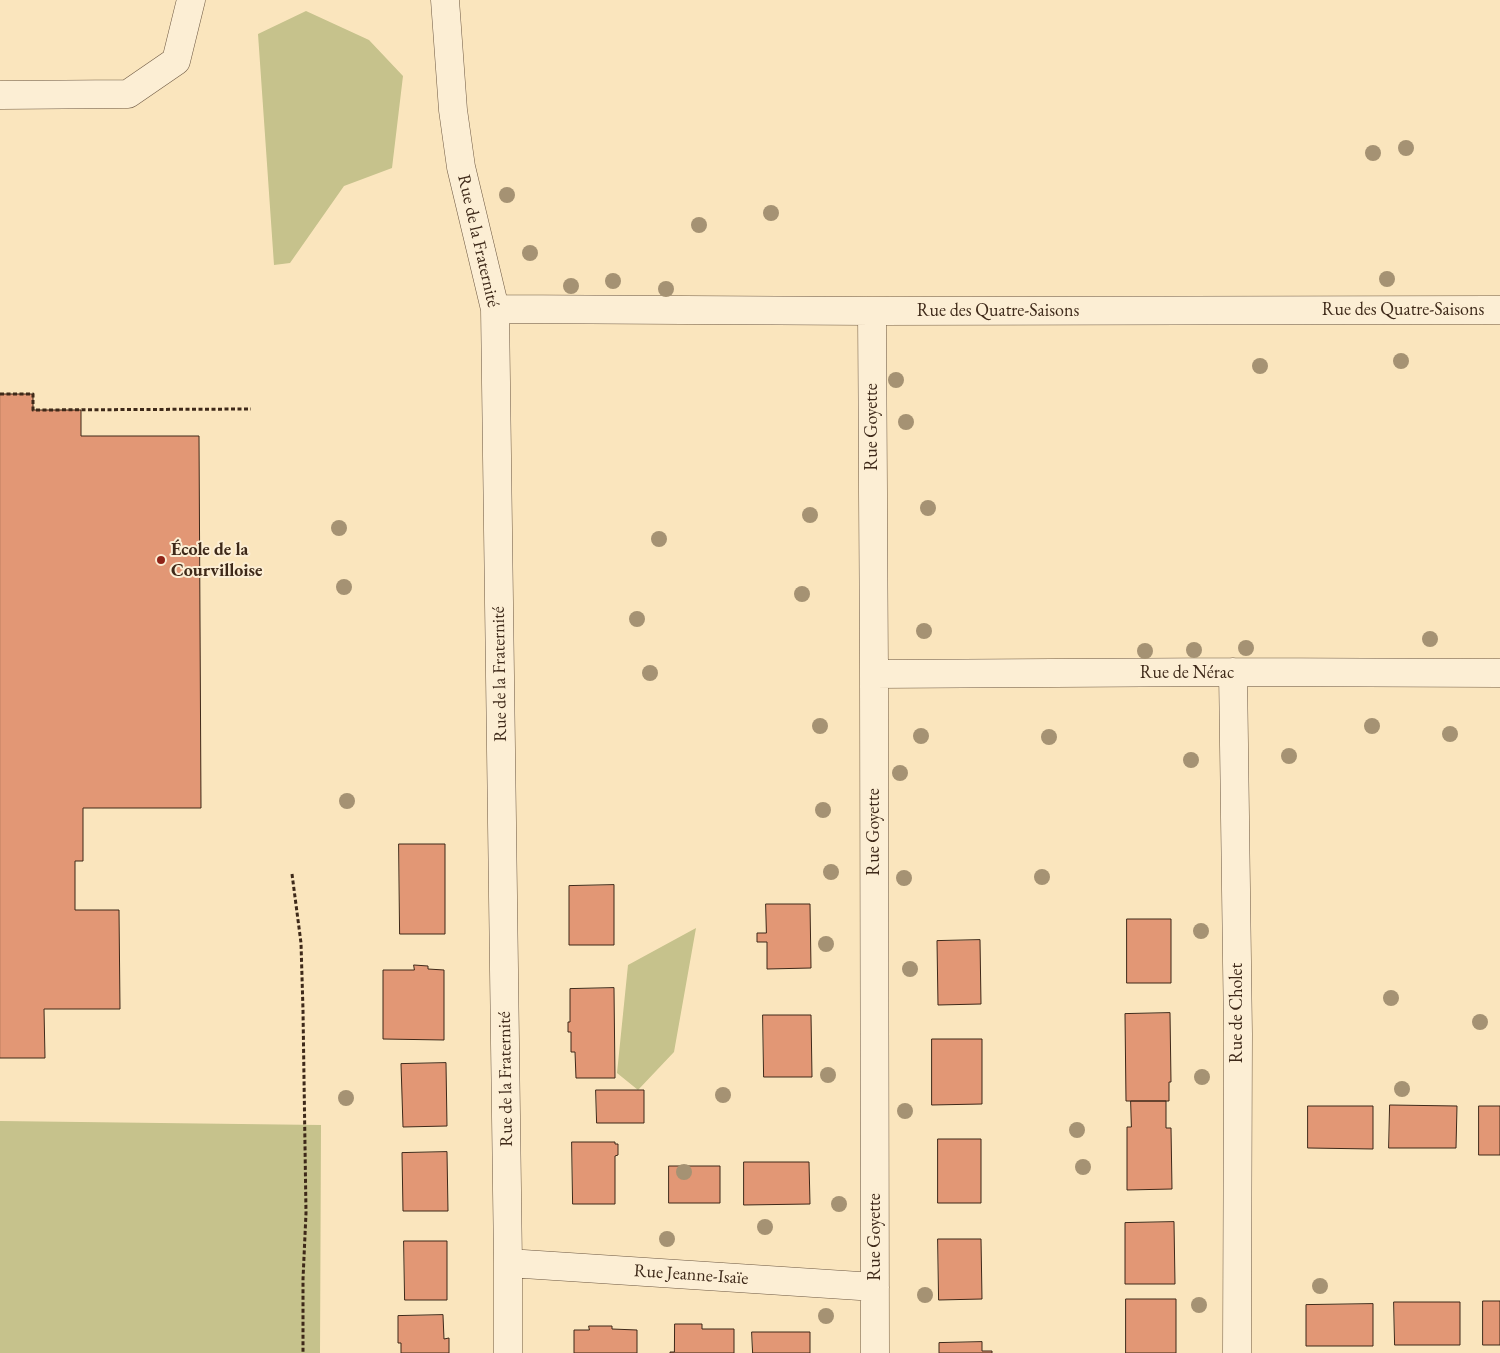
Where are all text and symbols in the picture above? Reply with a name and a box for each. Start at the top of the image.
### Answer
street label: Rue de la Fraternité [452,173,504,309]
street label: Rue des Quatre-Saisons [1322,299,1484,321]
street label: Rue des Quatre-Saisons [917,300,1079,322]
street label: Rue Goyette [861,383,883,471]
place label: École de la Courvilloise [171,539,263,582]
marker: École de la Courvilloise [155,554,167,566]
street label: Rue de la Fraternité [488,606,512,742]
street label: Rue de Nérac [1140,662,1234,684]
street label: Rue Goyette [863,788,885,876]
street label: Rue de Cholet [1226,963,1248,1063]
street label: Rue de la Fraternité [494,1011,518,1147]
street label: Rue Goyette [864,1193,886,1281]
street label: Rue Jeanne-Isaïe [633,1260,749,1290]

